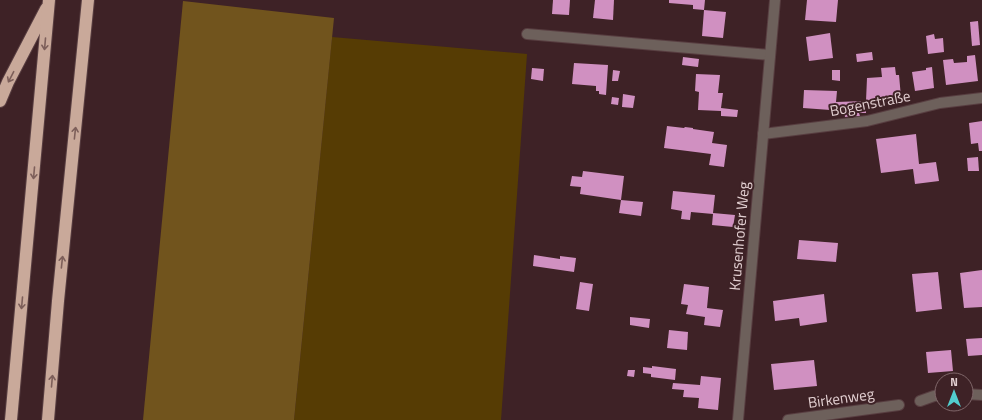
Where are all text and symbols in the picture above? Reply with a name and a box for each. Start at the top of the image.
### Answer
one-way arrow [41,37,49,50]
one-way arrow [6,70,14,82]
street label: Bogenstraße [828,84,912,122]
one-way arrow [71,127,79,140]
one-way arrow [30,166,37,179]
street label: Krusenhofer Weg [723,180,755,291]
one-way arrow [58,256,66,269]
one-way arrow [18,296,25,309]
north arrow [934,372,974,412]
text: N [950,374,958,390]
one-way arrow [48,375,55,388]
street label: Birkenweg [806,382,876,414]

